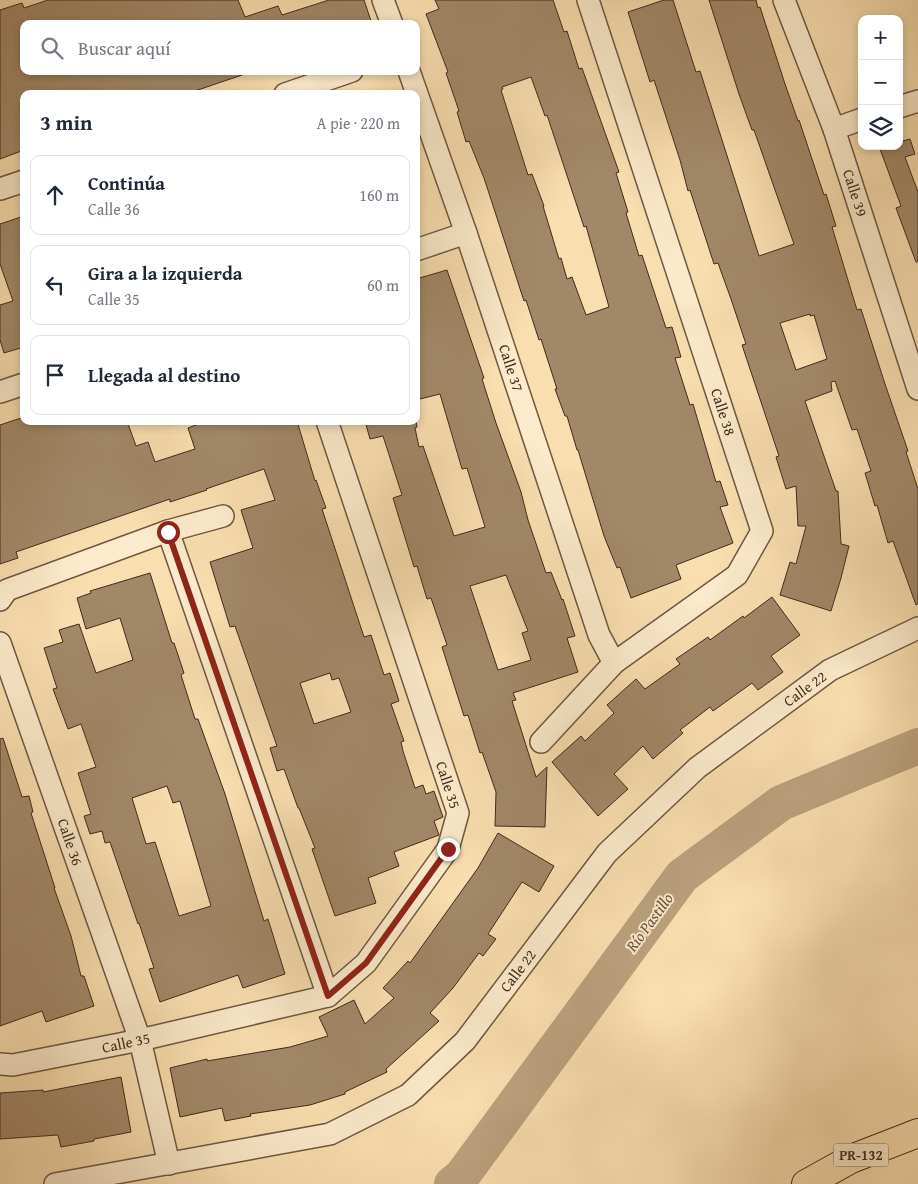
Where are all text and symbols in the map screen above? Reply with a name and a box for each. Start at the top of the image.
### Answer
map controls [858,15,903,150]
button: + [858,15,903,60]
search box [20,20,420,75]
icon: search [38,34,66,62]
text: Buscar aquí [78,34,171,62]
button: − [858,60,903,105]
button: layers [858,105,903,150]
text: 3 min [40,107,92,138]
text: A pie · 220 m [317,111,400,135]
street label: Calle 39 [838,167,873,219]
text: Continúa [88,169,165,197]
icon: ahead [41,181,69,209]
text: 160 m [359,183,399,207]
text: Calle 36 [88,197,140,221]
text: Gira a la izquierda [88,259,243,287]
icon: left [41,271,69,299]
text: 60 m [367,273,399,297]
text: Calle 35 [88,287,140,311]
street label: Calle 37 [494,342,529,394]
icon: arrive [41,361,69,389]
text: Llegada al destino [88,361,240,389]
street label: Calle 38 [706,386,741,438]
route start [157,521,180,544]
street label: Calle 22 [779,666,830,711]
street label: Calle 35 [431,759,466,811]
street label: Calle 36 [53,816,88,868]
route end [437,838,460,861]
water label: Río Pastillo [619,888,679,957]
street label: Calle 22 [495,945,541,996]
street label: Calle 35 [100,1027,152,1058]
road number: PR-132 [834,1144,888,1166]

